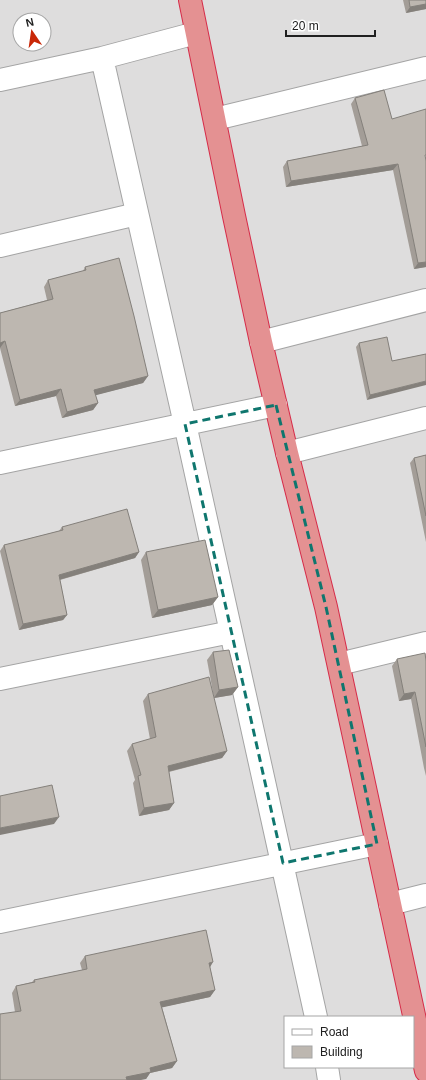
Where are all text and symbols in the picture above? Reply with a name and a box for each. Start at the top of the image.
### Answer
north arrow [12,12,52,52]
scale bar [286,12,375,38]
text: N [25,16,35,29]
text: 20 m [292,19,319,33]
legend [284,1016,414,1068]
text: Road [320,1025,349,1039]
text: Building [320,1045,363,1059]

